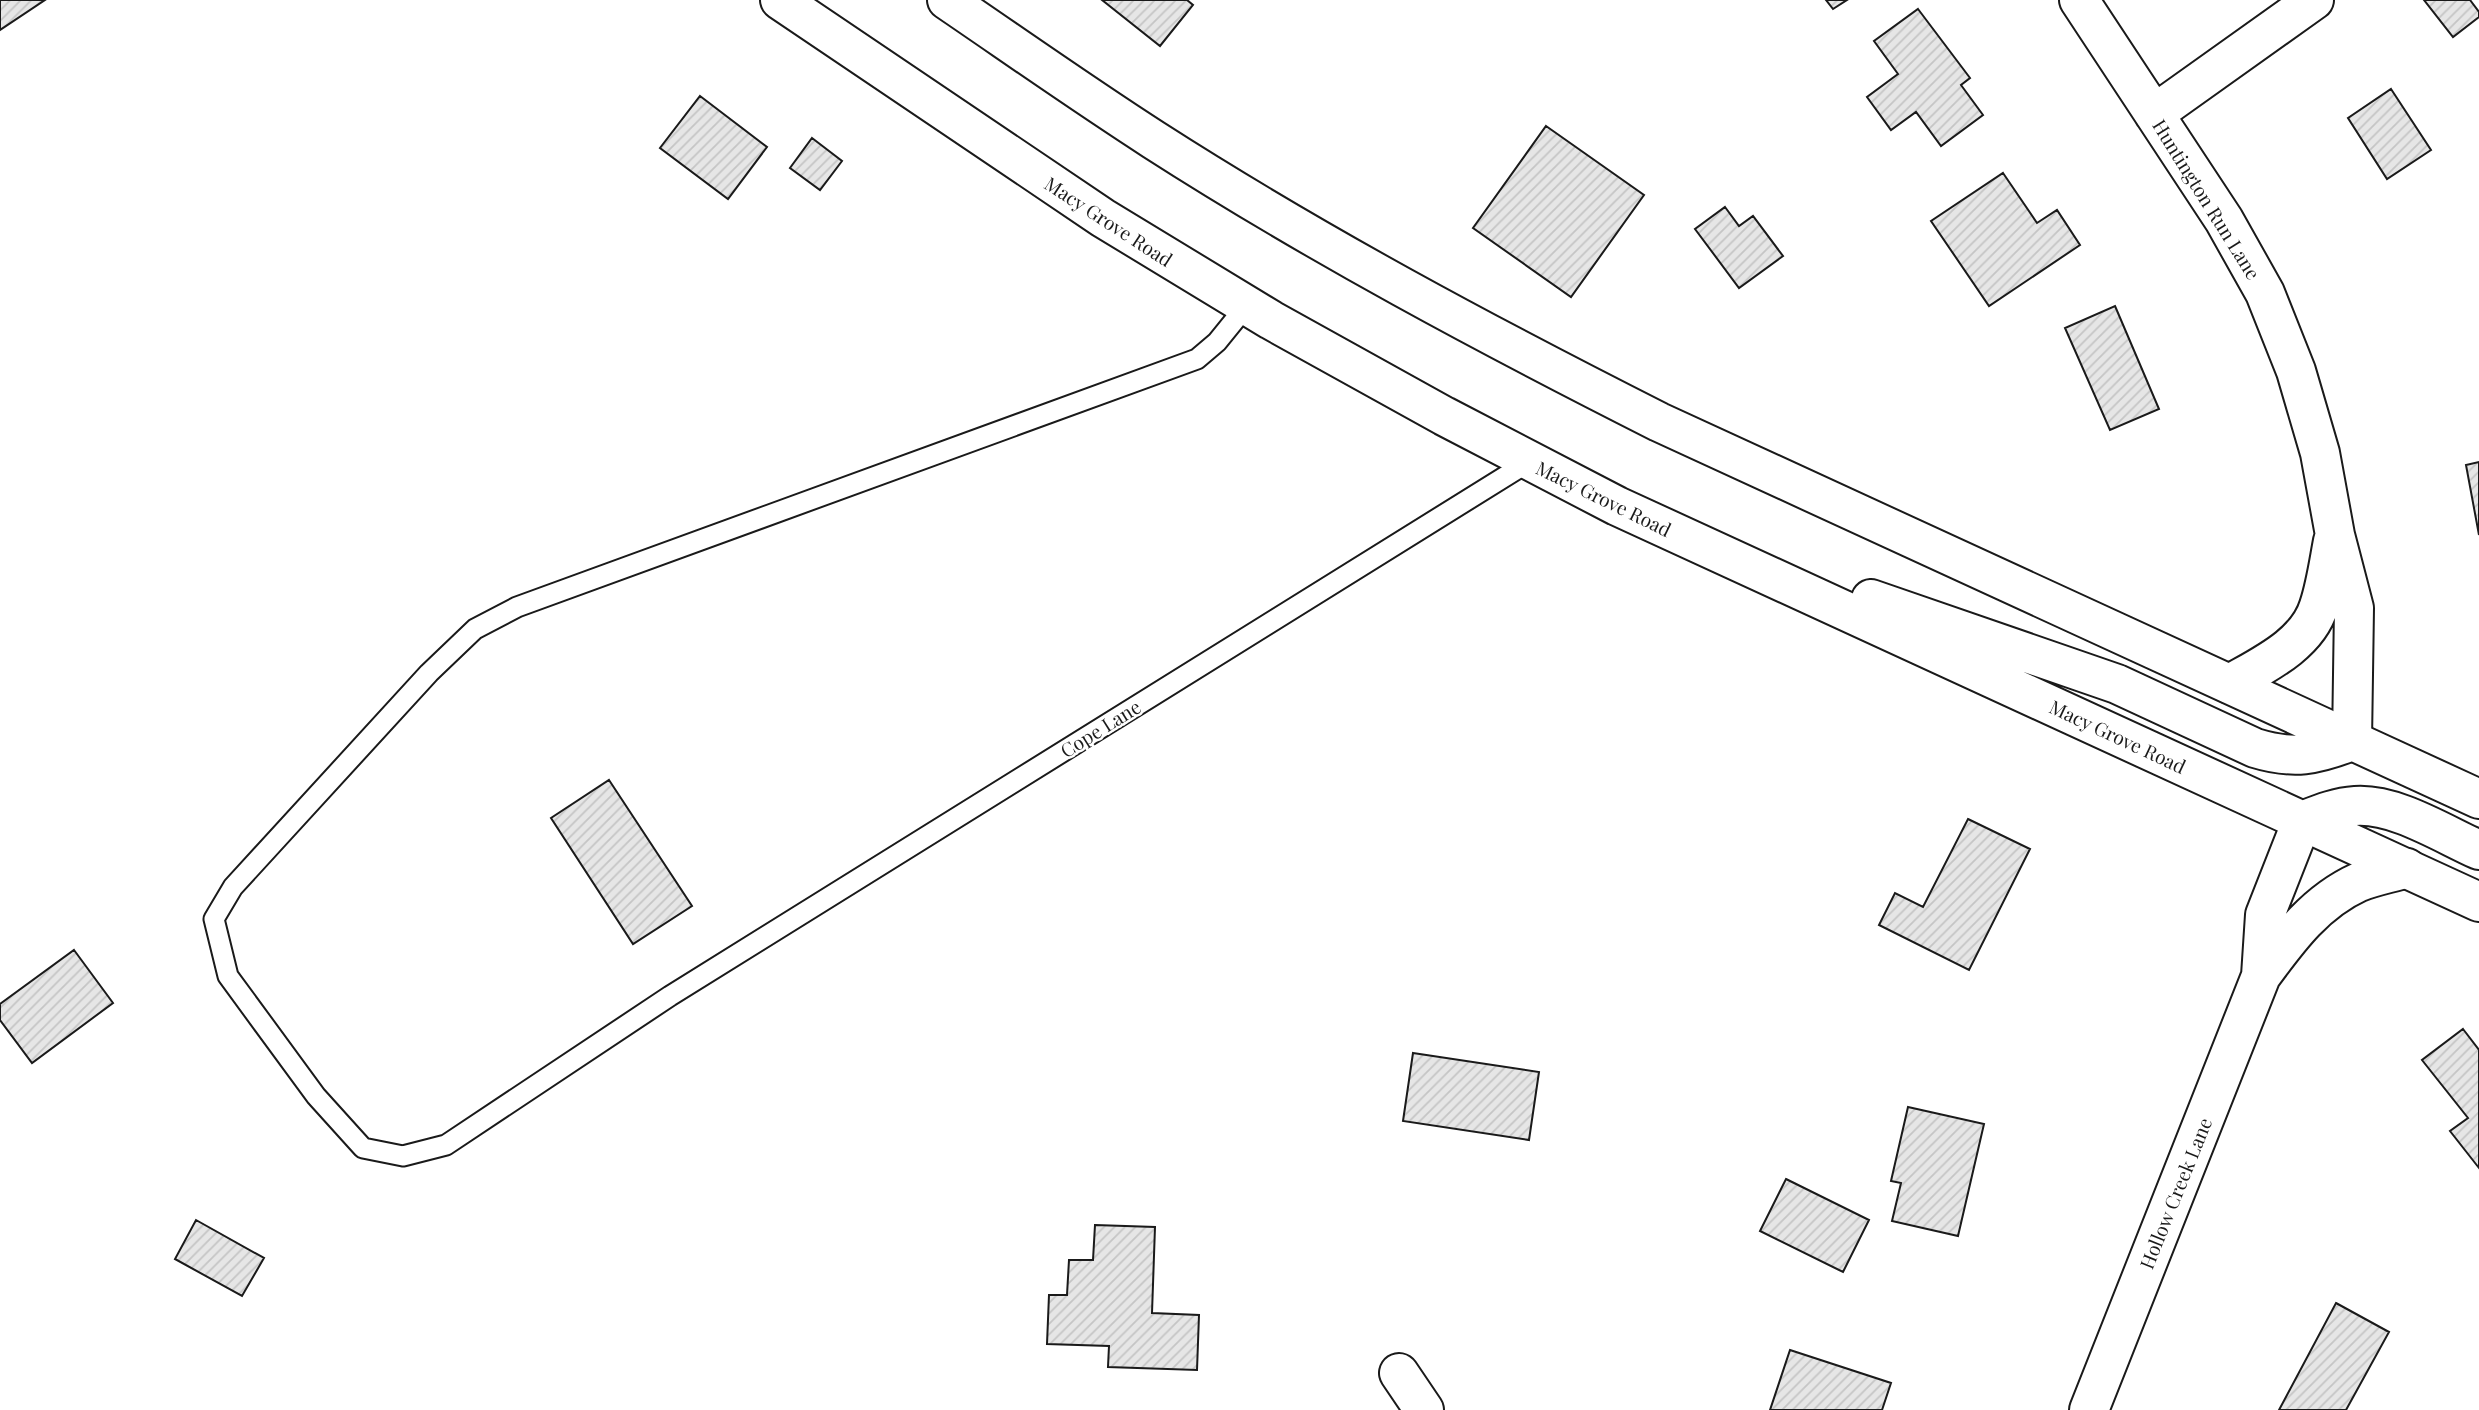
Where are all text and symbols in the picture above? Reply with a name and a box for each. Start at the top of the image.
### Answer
street label: Huntington Run Lane [2147,114,2267,284]
street label: Macy Grove Road [1040,170,1178,272]
street label: Macy Grove Road [1532,454,1676,542]
street label: Cope Lane [1055,693,1145,763]
street label: Macy Grove Road [2046,693,2190,779]
street label: Hollow Creek Lane [2133,1113,2217,1273]

